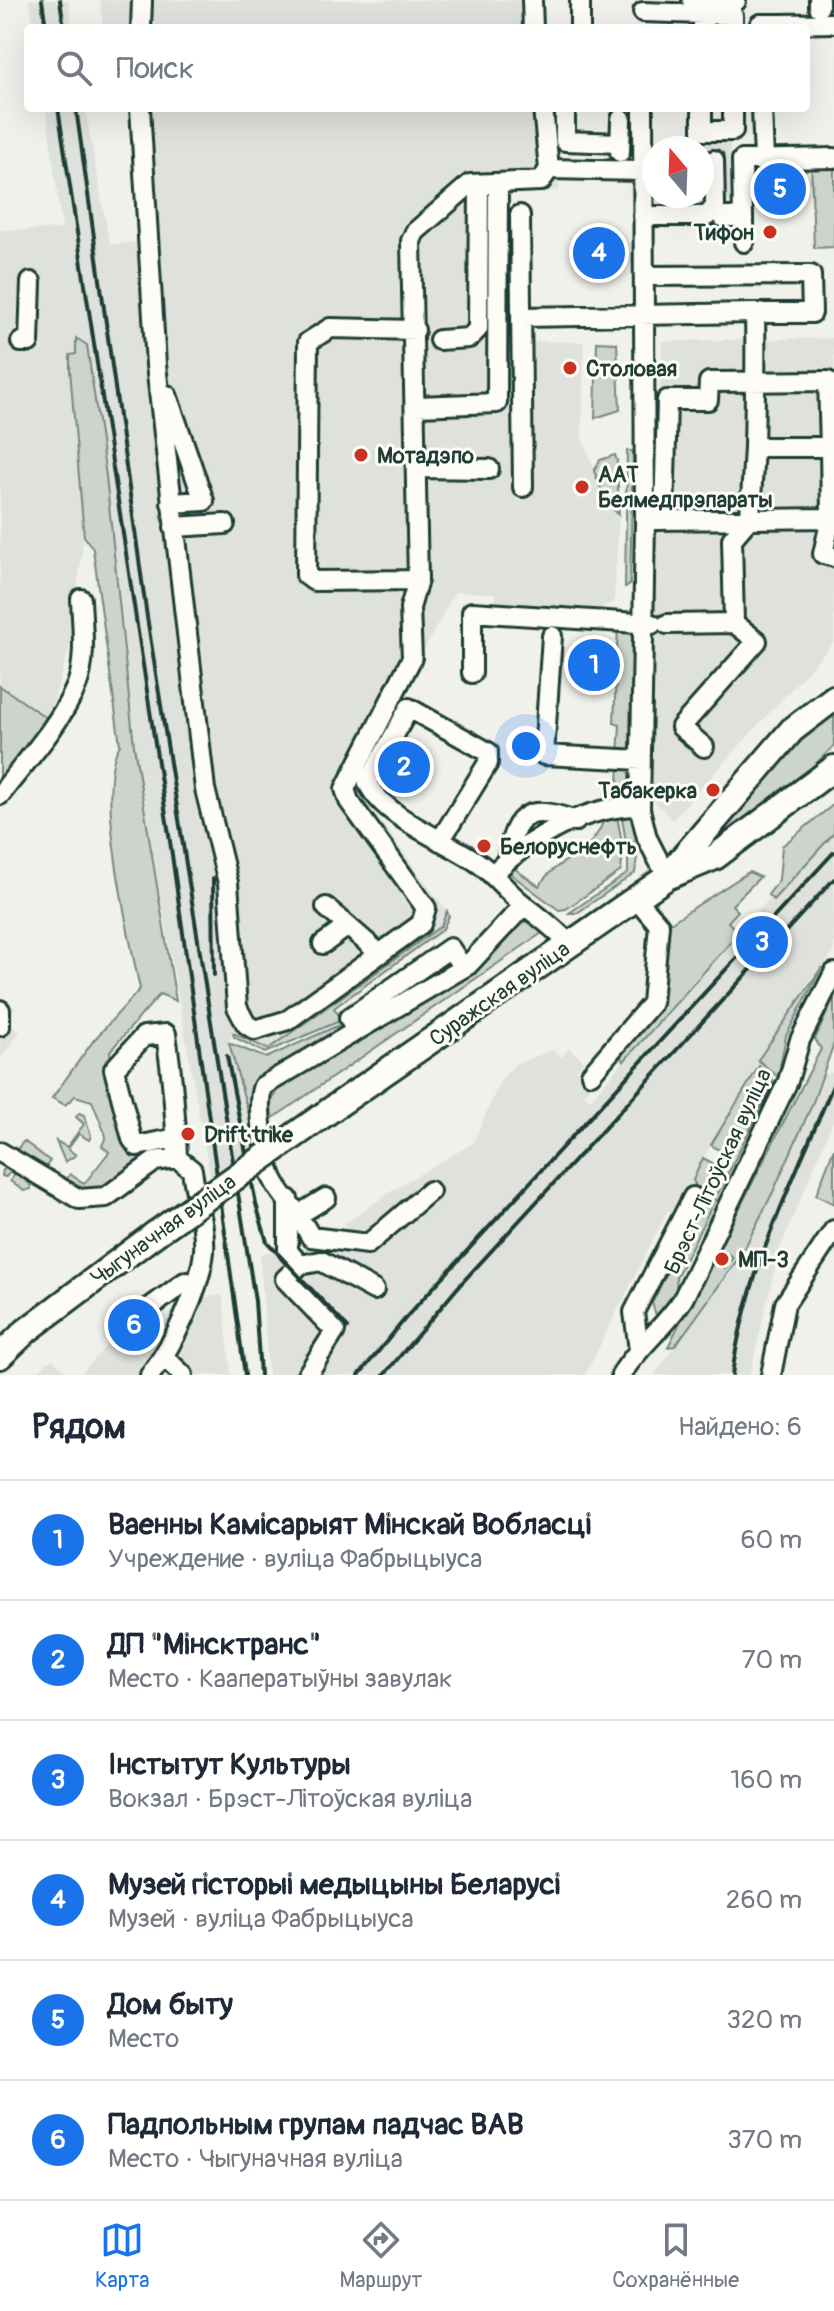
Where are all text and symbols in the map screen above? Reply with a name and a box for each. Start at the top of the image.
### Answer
search box [24,24,810,112]
icon: search [52,46,96,90]
text: Поиск [116,50,194,87]
north arrow [642,136,714,208]
pin: 5 [754,159,806,219]
place label: Тифон [693,219,754,247]
pin: 4 [573,223,625,283]
marker: Тифон [761,223,779,241]
place label: Столовая [586,355,677,383]
marker: Столовая [561,359,579,377]
place label: Мотадэпо [377,442,474,470]
marker: Мотадэпо [352,446,370,464]
place label: ААТ Белмедпрэпараты [598,461,773,514]
marker: ААТ Белмедпрэпараты [573,478,591,496]
pin: 1 [568,635,620,695]
your location [506,726,546,766]
pin: 2 [378,737,430,797]
place label: Табакерка [597,777,697,805]
marker: Табакерка [704,781,722,799]
place label: Белоруснефть [500,833,637,861]
marker: Белоруснефть [475,837,493,855]
pin: 3 [736,912,788,972]
street label: Суражская вуліца [424,935,575,1053]
street label: Брэст-Літоўская вуліца [658,1064,778,1279]
place label: Drift trike [204,1121,294,1149]
marker: Drift trike [179,1125,197,1143]
street label: Чыгуначная вуліца [86,1168,242,1292]
place label: МП-3 [738,1246,789,1274]
marker: МП-3 [713,1250,731,1268]
pin: 6 [108,1295,160,1355]
text: Рядом [32,1406,126,1449]
text: Найдено: 6 [678,1411,802,1443]
text: Ваенны Камісарыят Мінскай Вобласці [108,1506,591,1543]
text: 1 [53,1524,63,1556]
text: 60 m [740,1524,802,1556]
text: Учреждение · вуліца Фабрыцыуса [108,1543,482,1575]
text: ДП "Мінсктранс" [108,1626,321,1663]
text: 2 [51,1644,65,1676]
text: 70 m [742,1644,802,1676]
text: Место · Кааператыўны завулак [108,1663,452,1695]
text: Інстытут Культуры [108,1746,351,1783]
text: 3 [51,1764,65,1796]
text: 160 m [730,1764,802,1796]
text: Вокзал · Брэст-Літоўская вуліца [108,1783,472,1815]
text: Музей гісторыі медыцыны Беларусі [108,1866,560,1903]
text: 4 [50,1884,66,1916]
text: 260 m [726,1884,802,1916]
text: Музей · вуліца Фабрыцыуса [108,1903,414,1935]
text: Дом быту [108,1986,233,2023]
text: 5 [51,2004,65,2036]
text: 320 m [726,2004,802,2036]
text: Место [108,2023,179,2055]
text: Падпольным групам падчас ВАВ [108,2106,524,2143]
text: 6 [50,2124,66,2156]
text: 370 m [727,2124,802,2156]
text: Место · Чыгуначная вуліца [108,2143,403,2175]
tab: Карта [95,2218,150,2294]
tab: Маршрут [339,2218,422,2294]
tab: Сохранённые [612,2218,739,2294]

